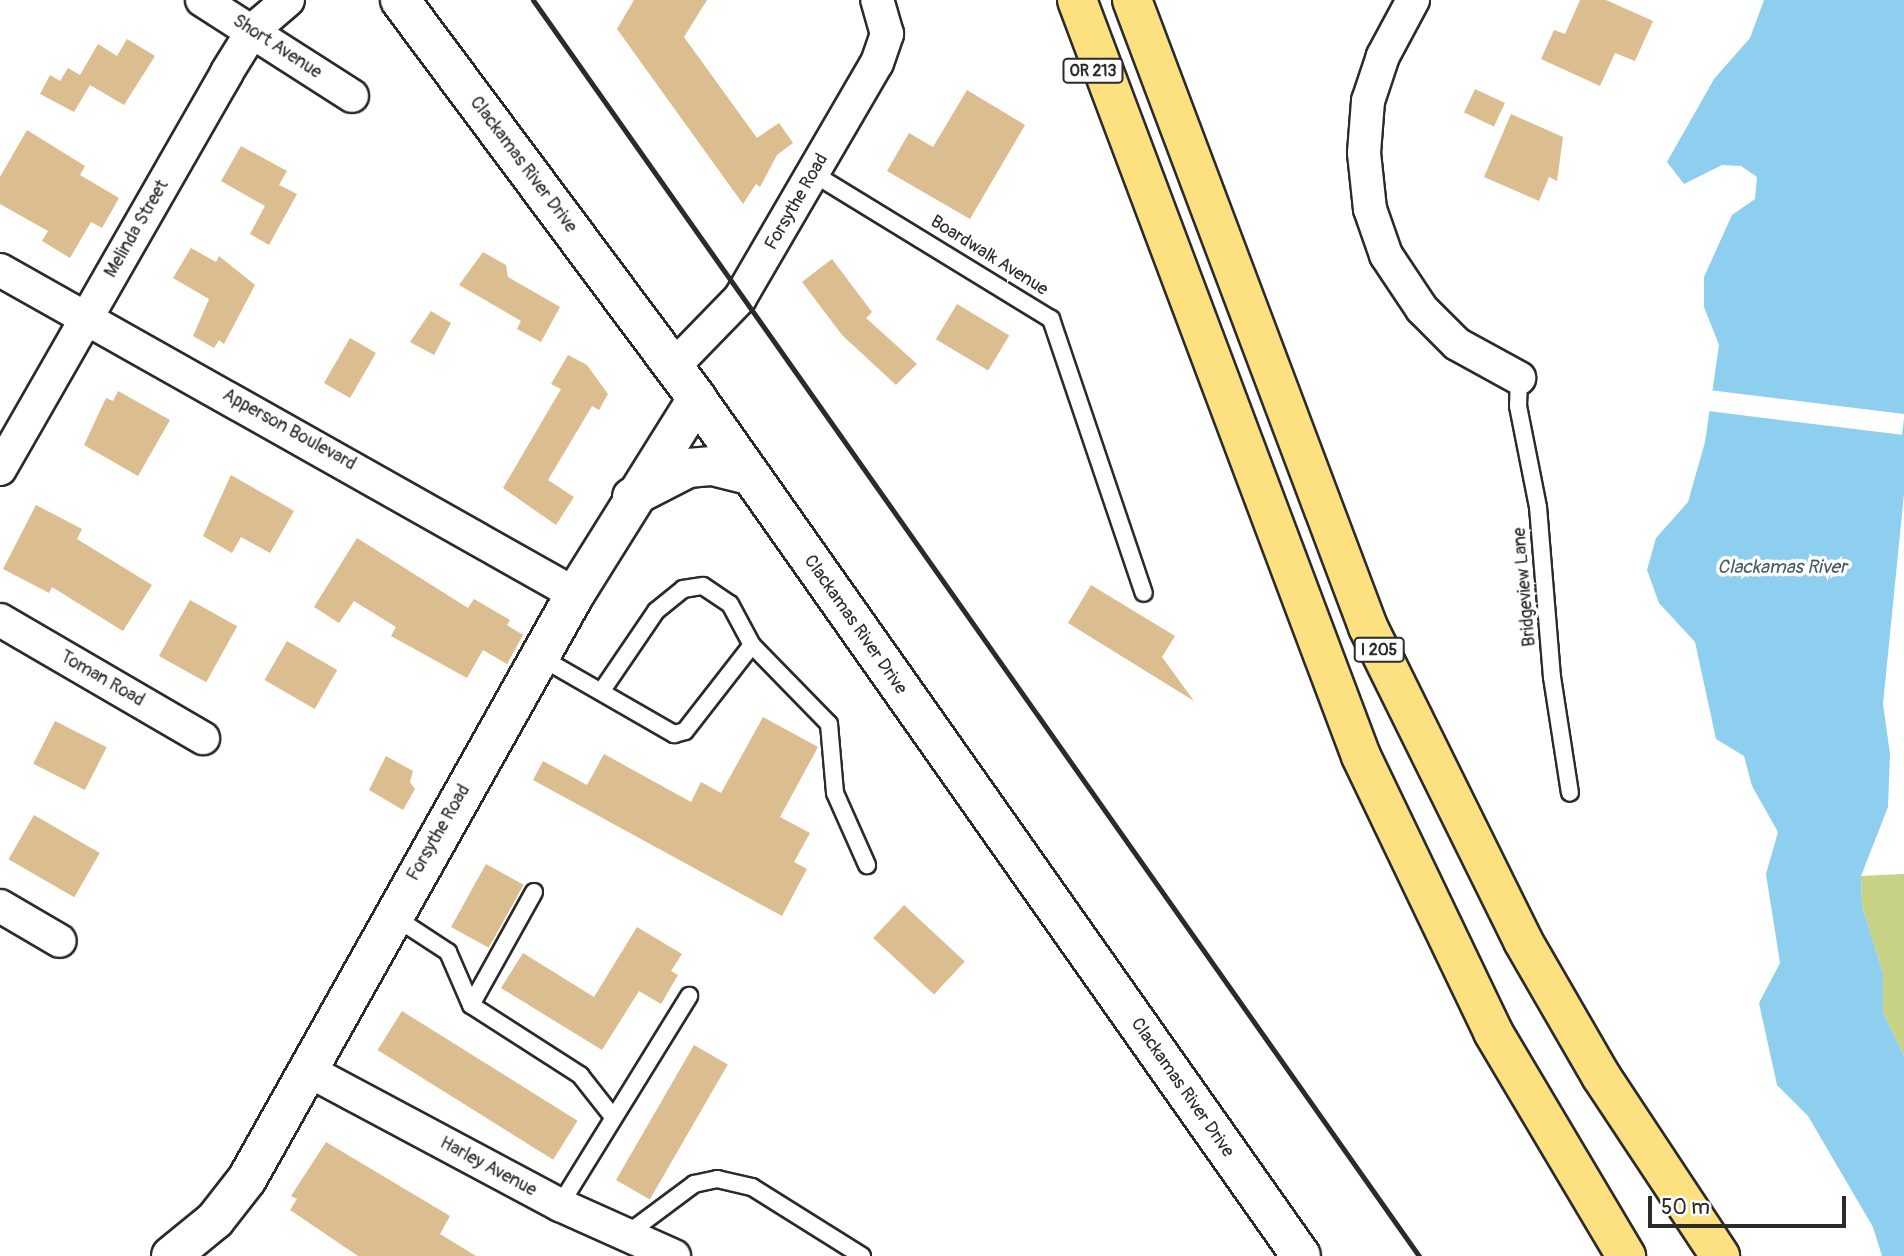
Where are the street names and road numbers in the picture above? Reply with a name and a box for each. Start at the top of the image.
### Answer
street label: Short Avenue [229,10,325,84]
road number: OR 213 [1062,58,1124,83]
street label: Clackamas River Drive [465,93,581,237]
street label: Forsythe Road [761,150,833,254]
street label: Melinda Street [100,176,174,282]
street label: Boardwalk Avenue [926,211,1052,301]
street label: Apperson Boulevard [219,384,359,476]
street label: Bridgeview Lane [1509,526,1541,648]
street label: Clackamas River Drive [799,551,911,699]
road number: I 205 [1353,638,1405,663]
street label: Toman Road [56,646,148,712]
street label: Forsythe Road [403,781,475,885]
street label: Clackamas River Drive [1126,1014,1238,1162]
street label: Harley Avenue [436,1133,540,1201]

